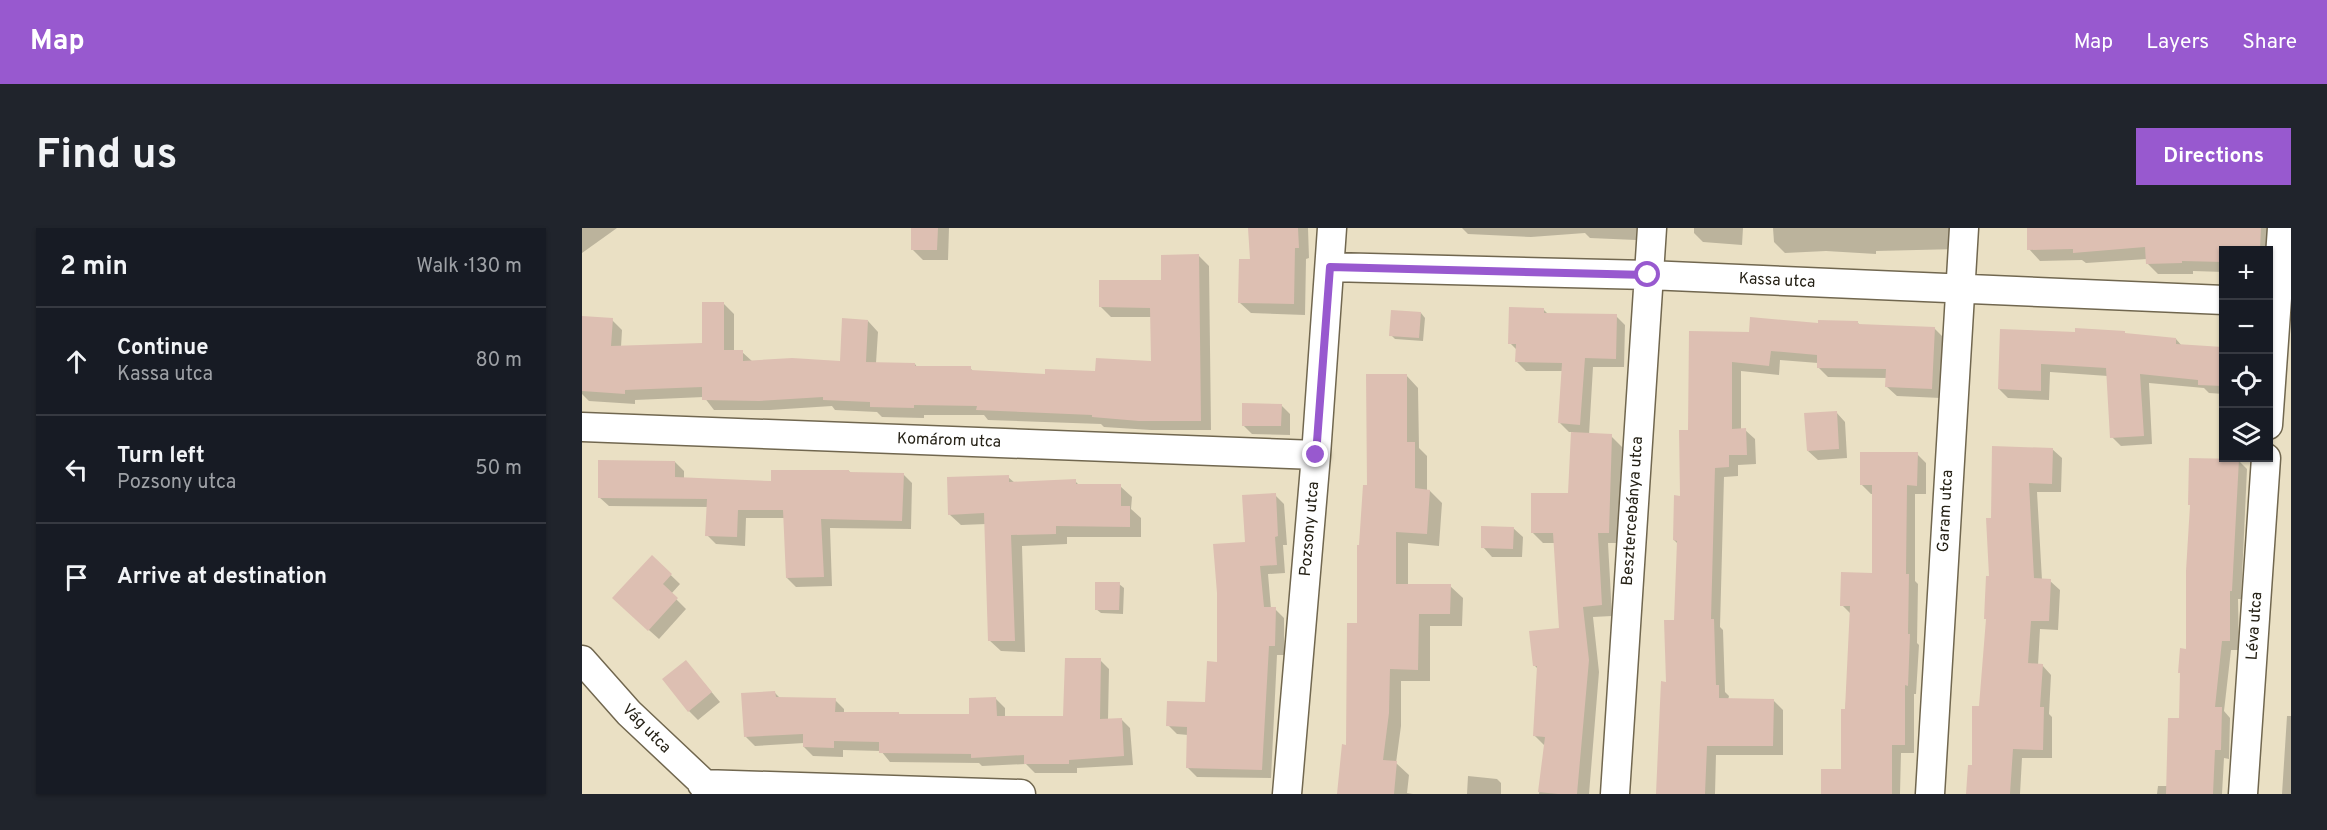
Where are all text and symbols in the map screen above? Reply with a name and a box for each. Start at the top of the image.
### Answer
text: Map [30,24,85,60]
text: Map [2074,29,2113,56]
text: Layers [2146,29,2209,56]
text: Share [2242,29,2297,56]
button: Directions [2136,128,2291,185]
text: Find us [36,130,177,183]
map controls [2219,246,2273,462]
button: + [2219,246,2273,300]
text: 2 min [60,251,128,284]
text: Walk · 130 m [416,254,522,280]
route start [1634,261,1660,287]
street label: Kassa utca [1738,269,1816,293]
button: − [2219,300,2273,354]
text: Continue [117,335,208,362]
icon: ahead [60,345,93,378]
text: 80 m [476,348,522,374]
button: locate [2219,354,2273,408]
text: Kassa utca [117,362,213,388]
button: layers [2219,408,2273,462]
street label: Komárom utca [897,429,1001,453]
street label: Besztercebánya utca [1618,436,1648,586]
route end [1302,441,1328,467]
text: Turn left [117,443,205,470]
icon: left [60,453,93,486]
text: 50 m [475,456,522,482]
street label: Garam utca [1934,469,1958,553]
text: Pozsony utca [117,470,236,496]
street label: Pozsony utca [1296,481,1324,577]
icon: arrive [60,561,93,594]
text: Arrive at destination [117,564,327,591]
street label: Léva utca [2243,591,2267,661]
street label: Vág utca [617,700,675,758]

